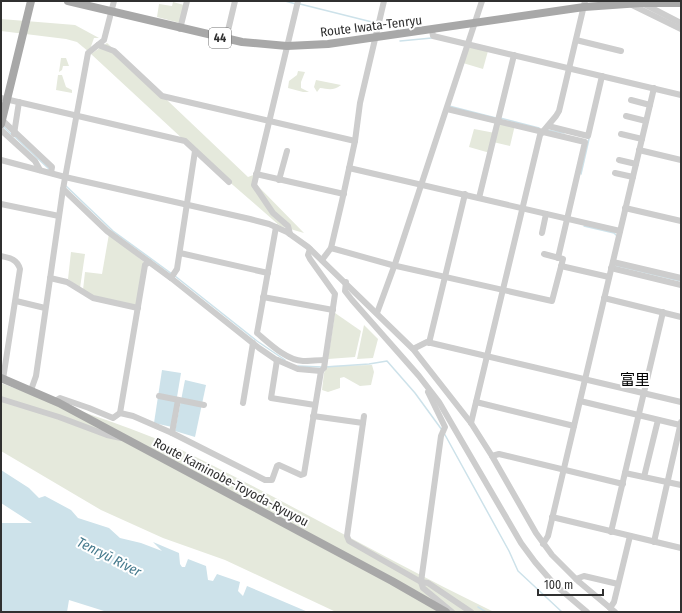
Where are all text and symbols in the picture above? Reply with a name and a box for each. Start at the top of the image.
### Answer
street label: Route Iwata-Tenryu [319,12,423,40]
road number: 44 [209,28,231,48]
district label: 富里 [620,371,650,389]
street label: Route Kaminobe-Toyoda-Ryuyou [151,435,311,529]
water label: Tenryū River [74,534,145,581]
scale bar [538,571,603,597]
text: 100 m [544,578,573,592]

